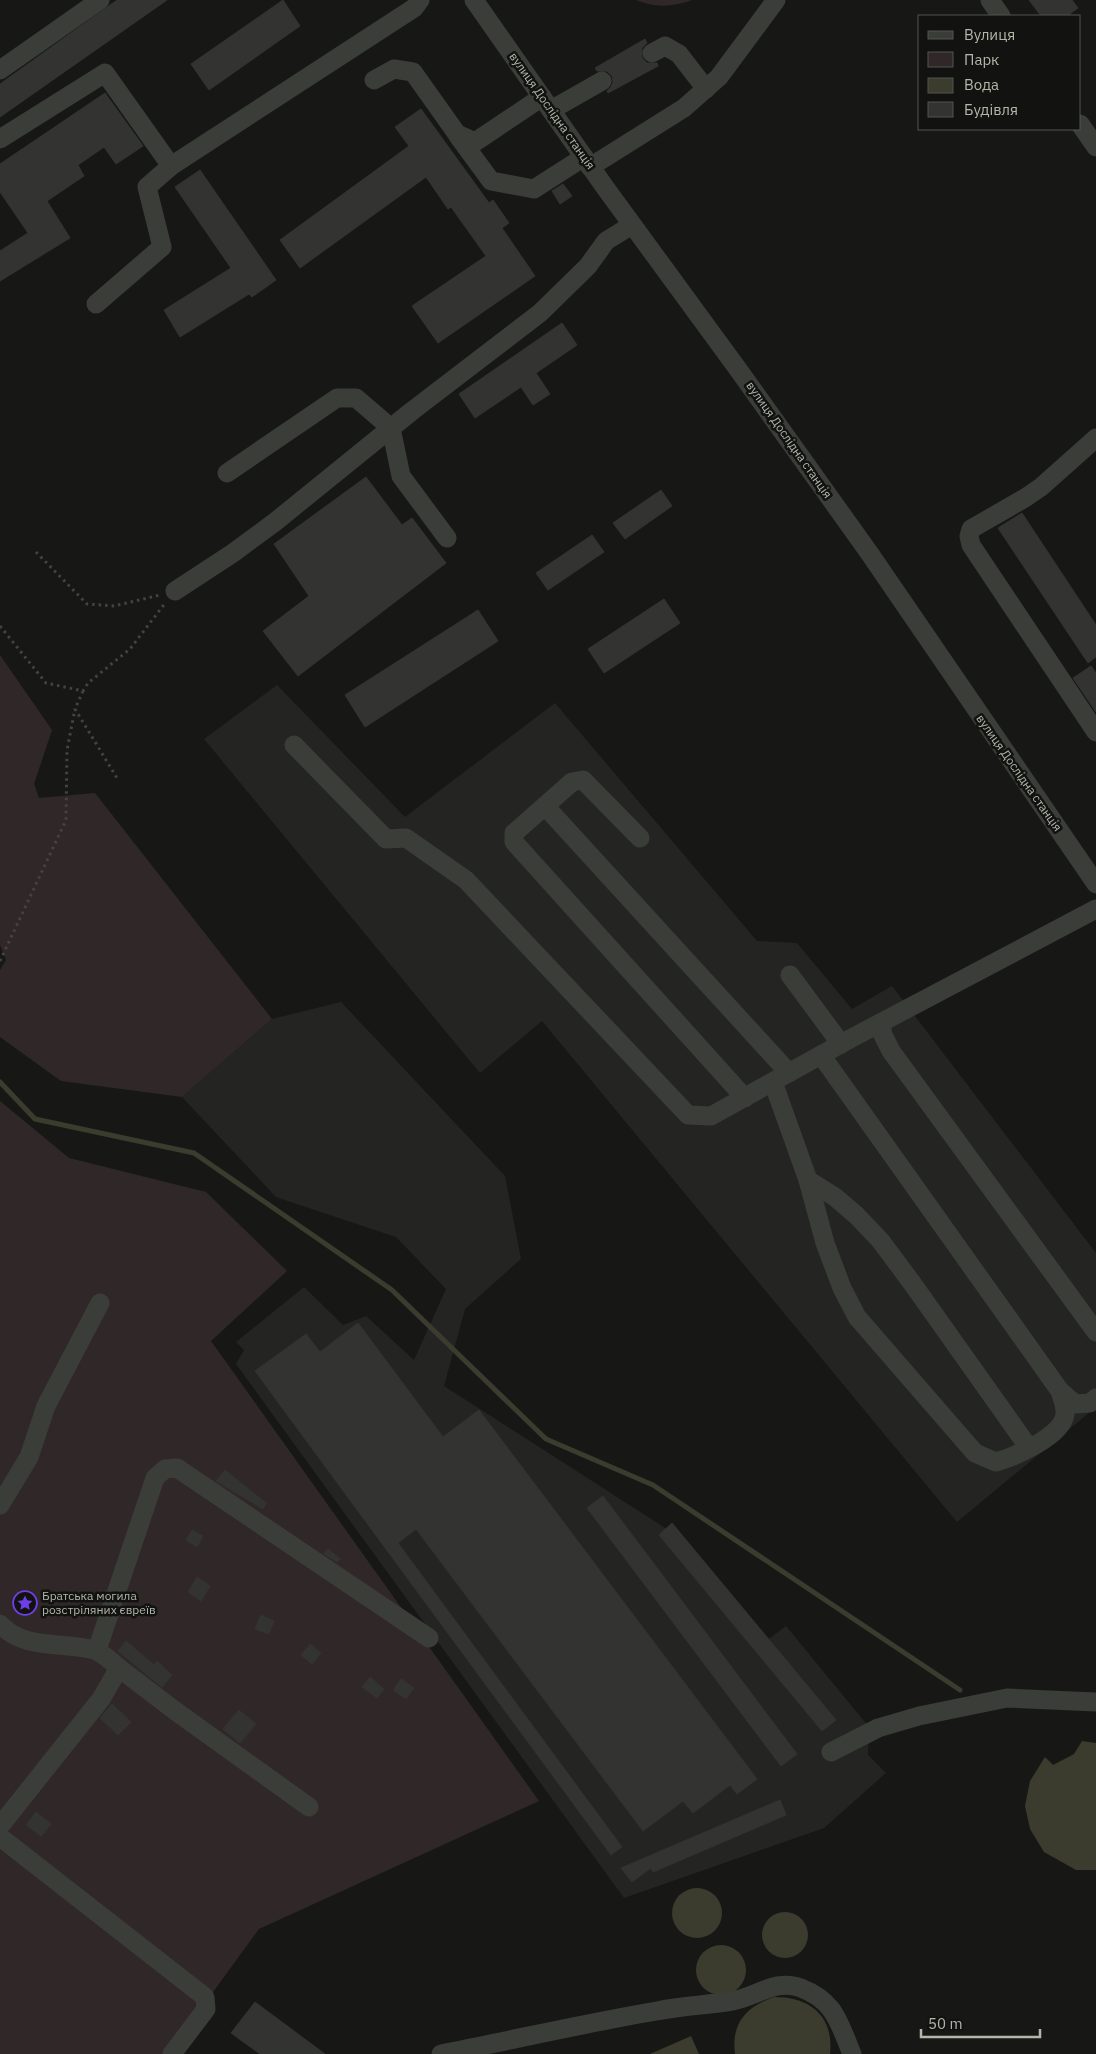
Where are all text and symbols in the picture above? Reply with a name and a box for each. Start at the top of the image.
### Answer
legend [918,15,1081,130]
text: Вулиця [964,25,1015,44]
street label: вулиця Дослідна станція [506,49,598,172]
text: Парк [964,50,999,69]
text: Вода [964,75,999,94]
text: Будівля [964,100,1018,119]
street label: вулиця Дослідна станція [743,378,835,501]
street label: вулиця Дослідна станція [973,711,1065,834]
place label: Братська могила розстріляних євреїв [42,1588,156,1617]
place icon: Братська могила розстріляних євреїв [12,1590,38,1616]
scale bar [921,2006,1040,2038]
text: 50 m [928,2014,963,2033]

